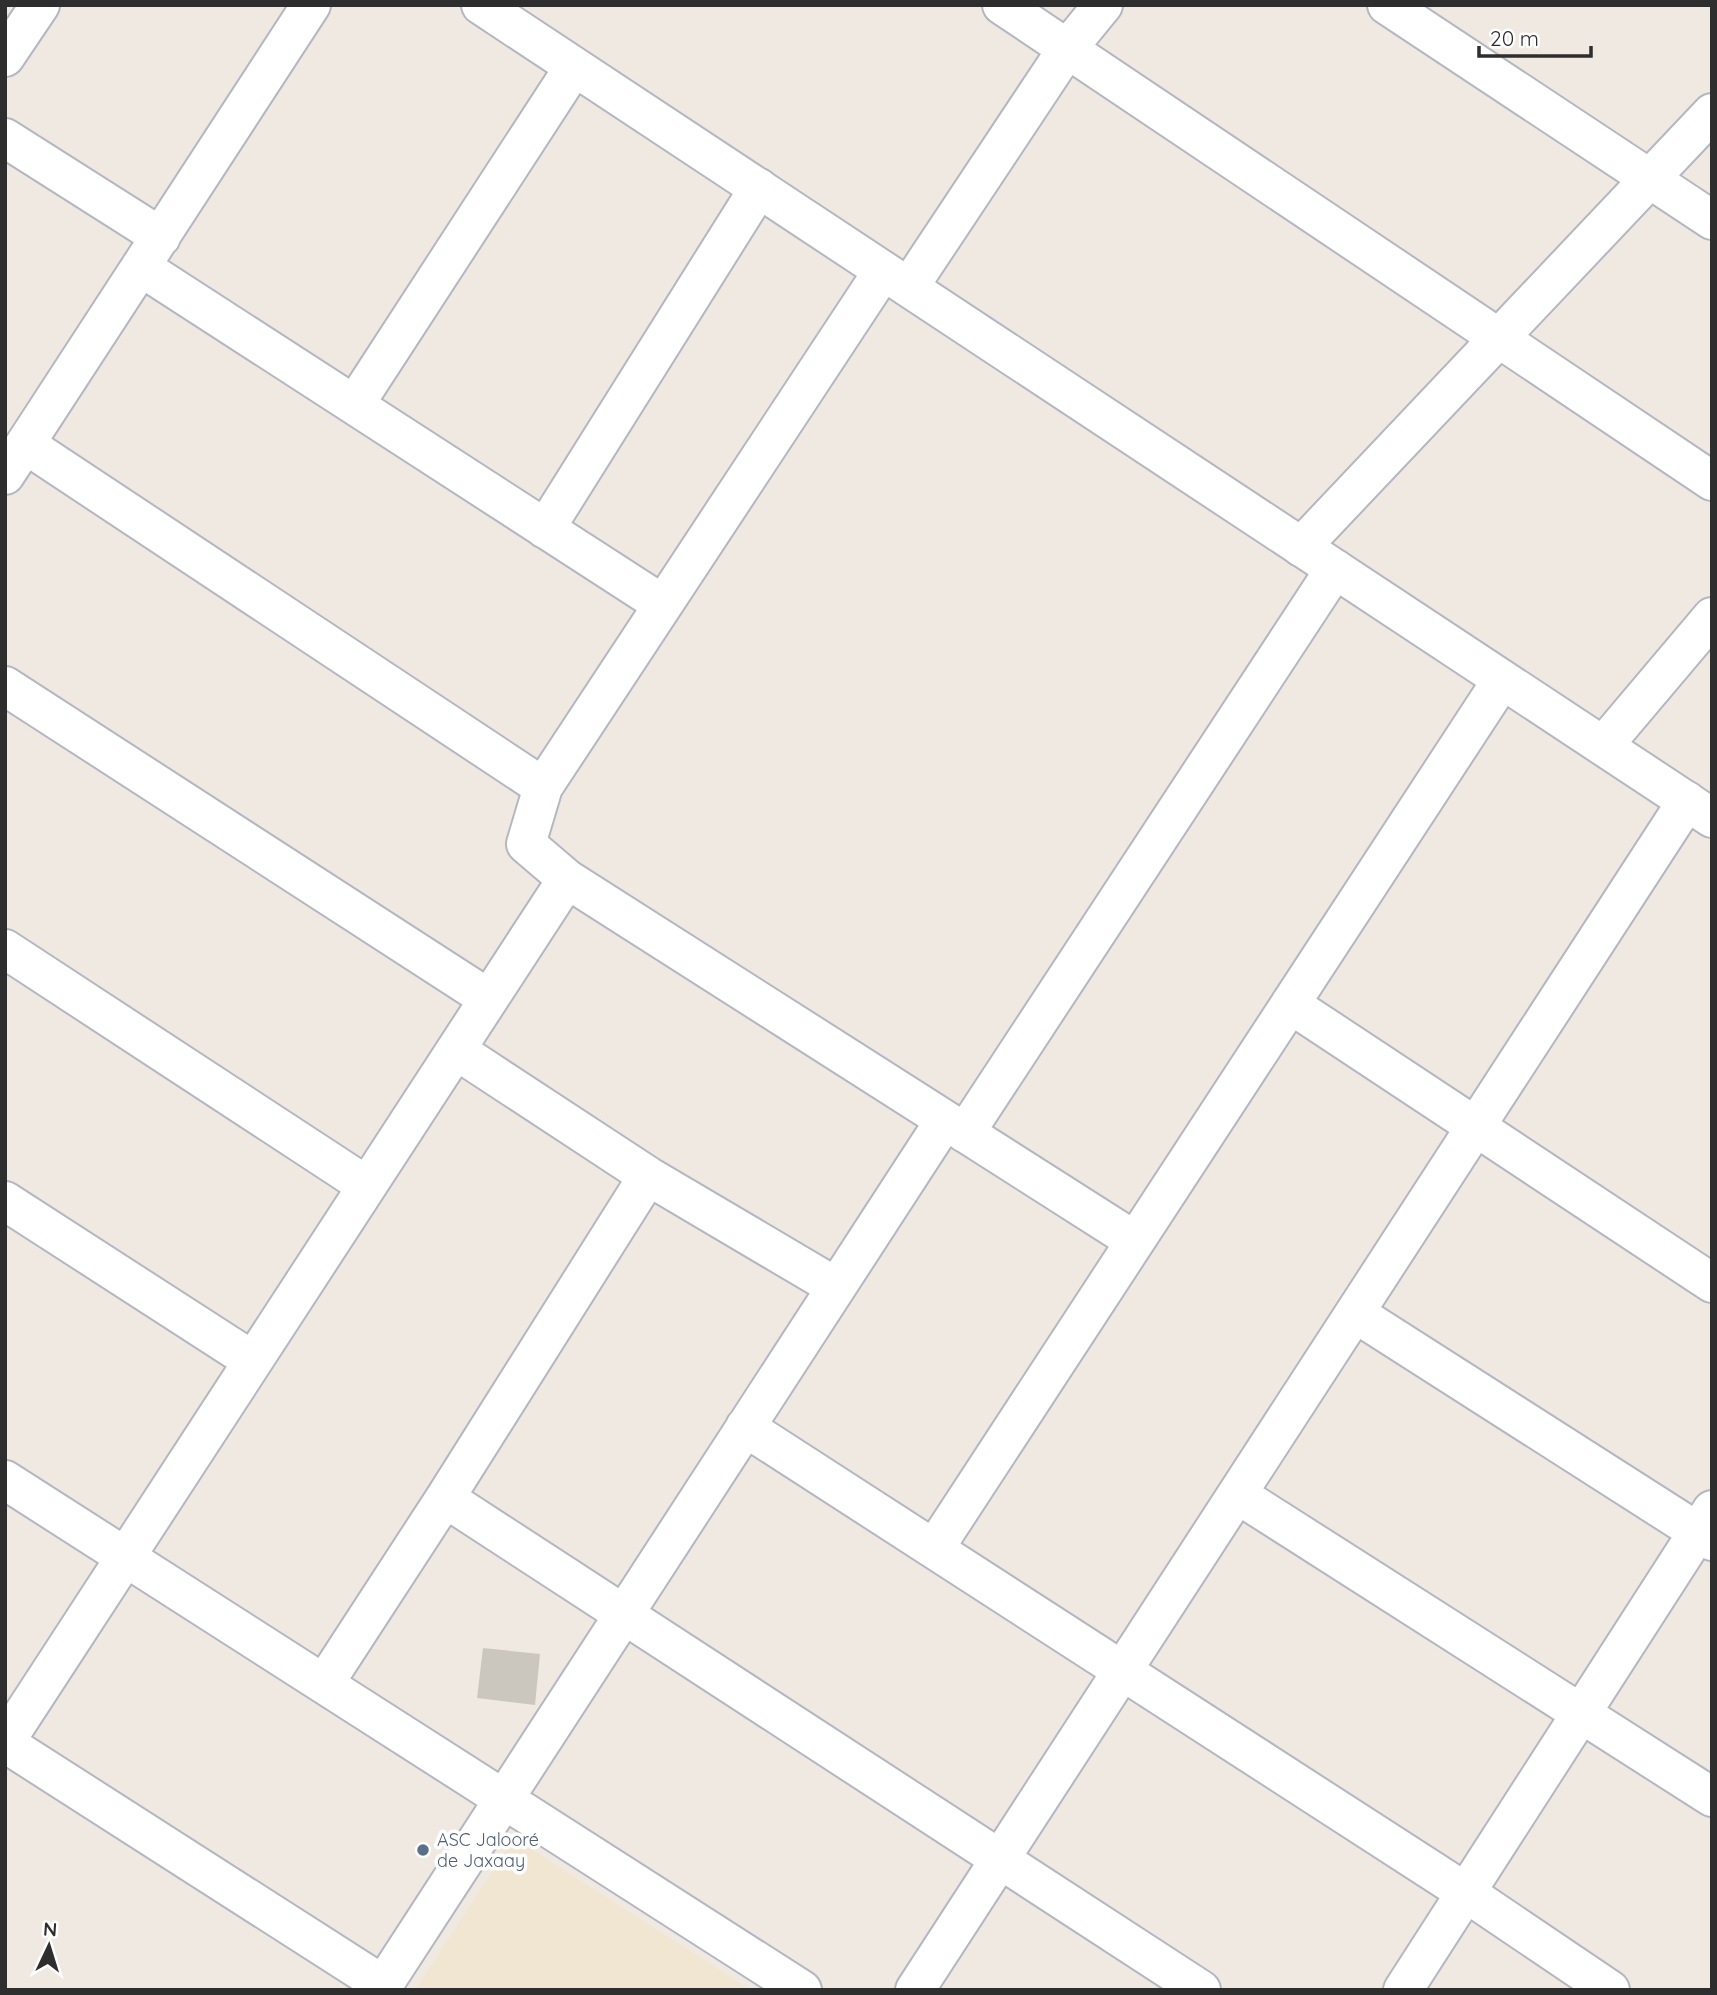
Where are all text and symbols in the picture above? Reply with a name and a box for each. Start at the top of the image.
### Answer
scale bar [1479,14,1591,58]
text: 20 m [1490,25,1539,51]
place label: ASC Jalooré de Jaxaay [437,1828,539,1872]
marker: ASC Jalooré de Jaxaay [415,1842,431,1858]
north arrow [14,1911,84,1981]
text: N [42,1917,58,1941]

